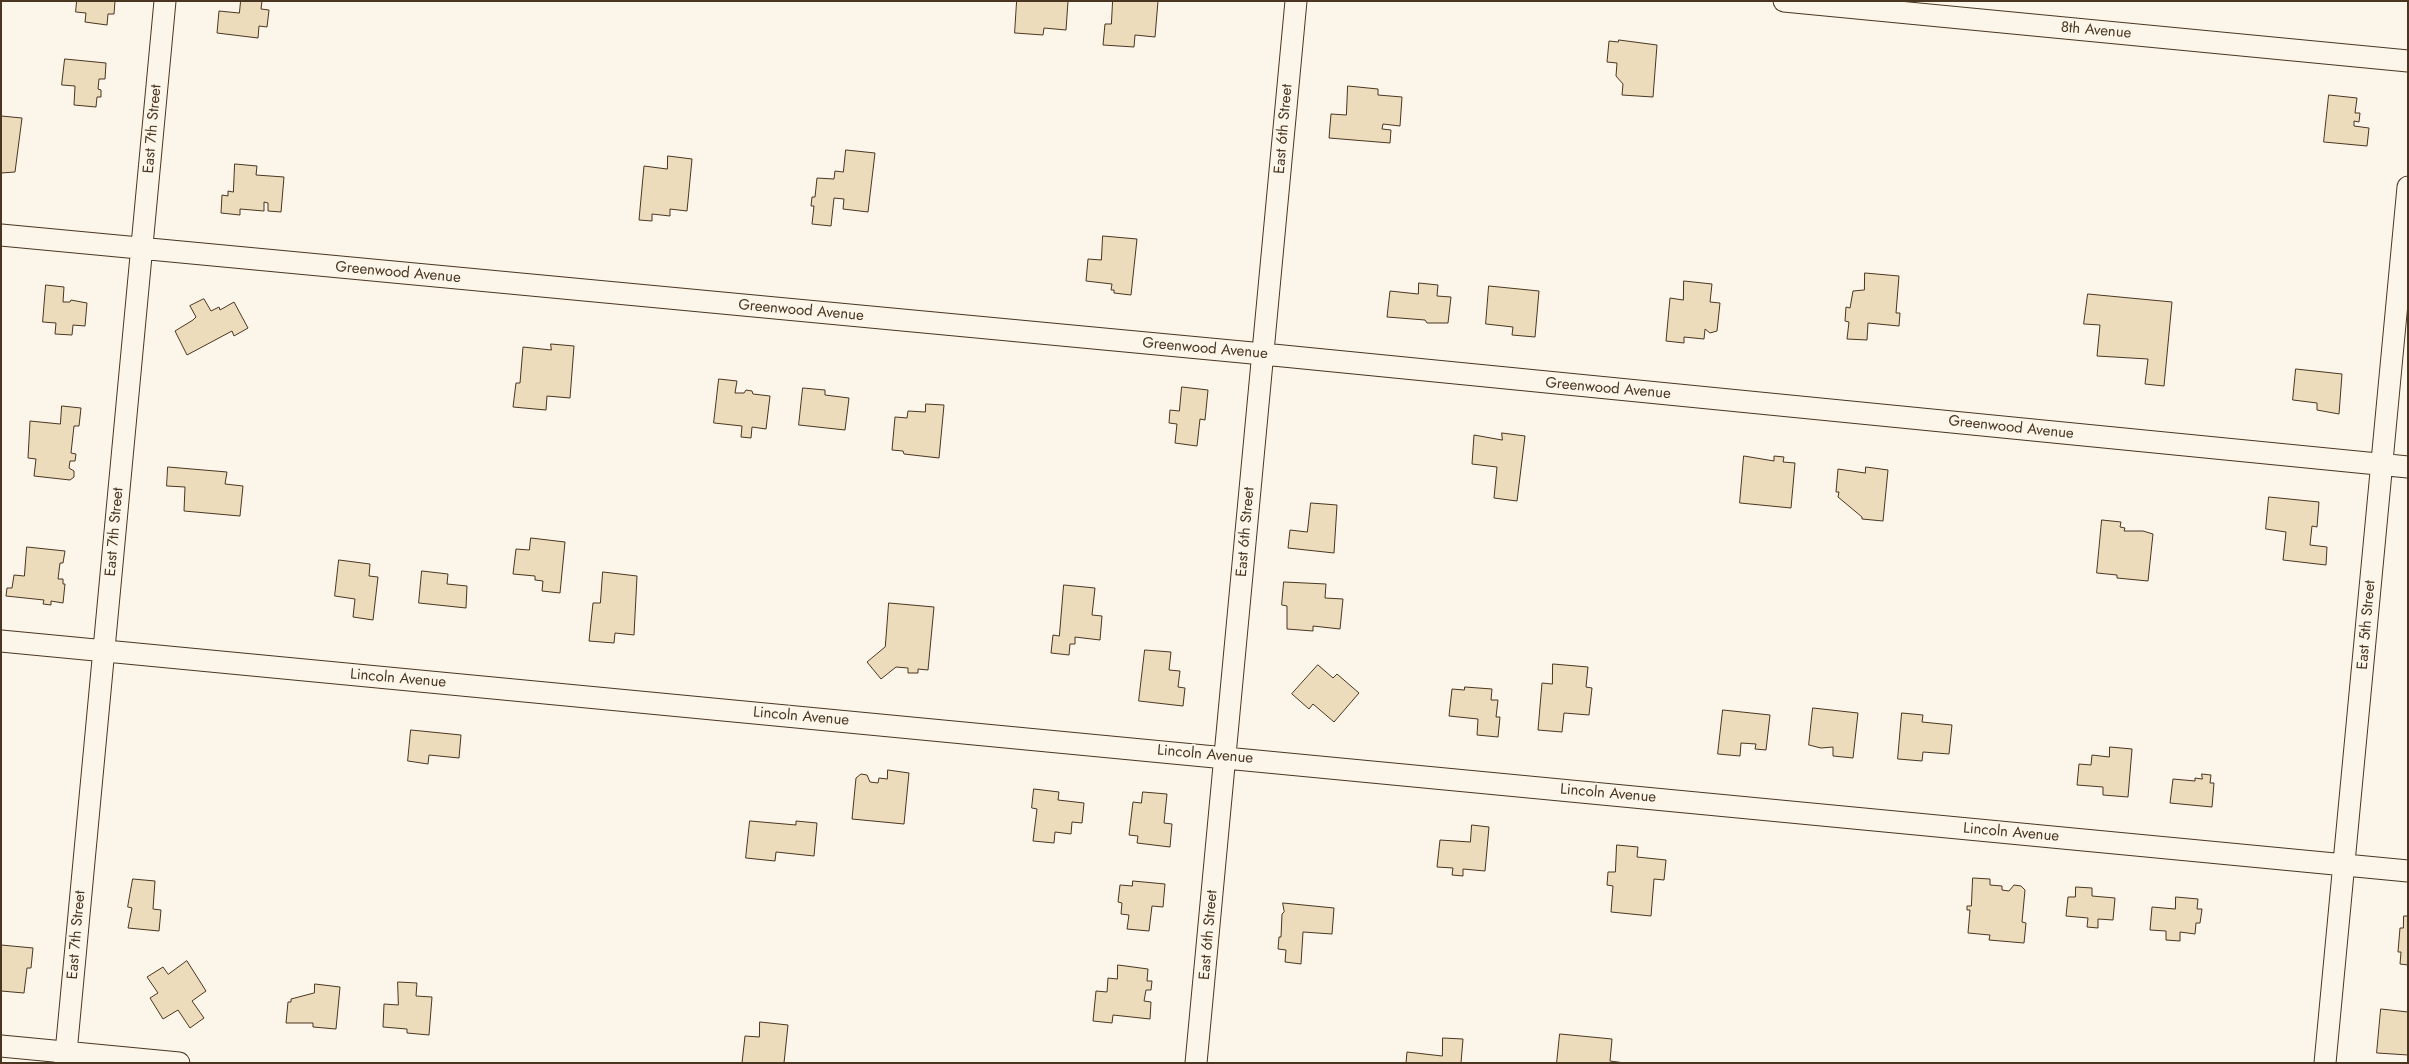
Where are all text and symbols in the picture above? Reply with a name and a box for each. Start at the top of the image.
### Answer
street label: 8th Avenue [2060,19,2132,43]
street label: East 6th Street [1271,83,1297,175]
street label: East 7th Street [140,84,166,174]
street label: Greenwood Avenue [334,259,462,287]
street label: Greenwood Avenue [737,297,865,325]
street label: Greenwood Avenue [1141,335,1269,363]
street label: Greenwood Avenue [1544,375,1672,403]
street label: Greenwood Avenue [1947,412,2075,444]
street label: East 6th Street [1233,486,1259,578]
street label: East 7th Street [102,487,128,577]
street label: East 5th Street [2354,579,2380,671]
street label: Lincoln Avenue [349,666,447,692]
street label: Lincoln Avenue [752,704,850,730]
street label: Lincoln Avenue [1156,742,1254,768]
street label: Lincoln Avenue [1559,781,1657,807]
street label: Lincoln Avenue [1962,820,2060,846]
street label: East 6th Street [1196,889,1222,981]
street label: East 7th Street [64,890,90,980]

